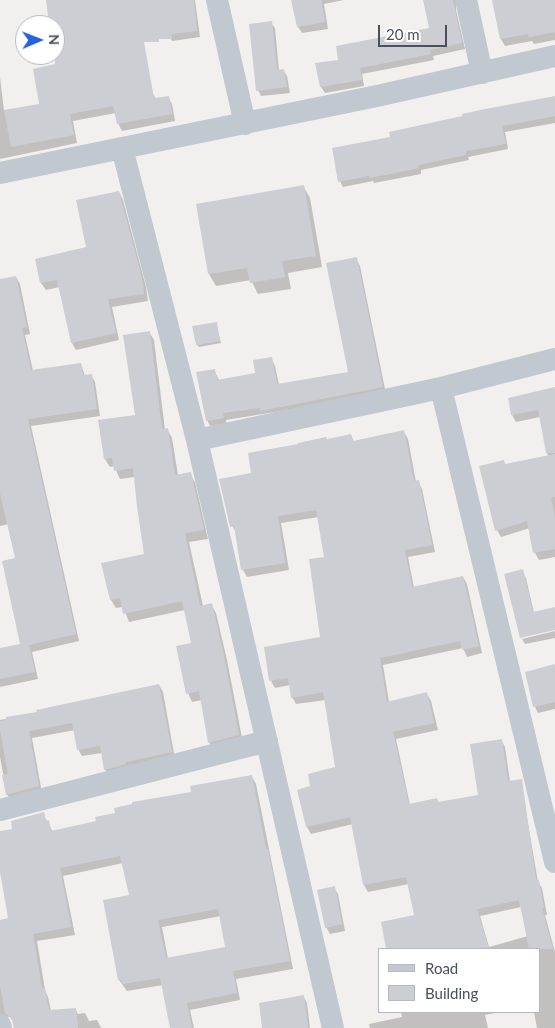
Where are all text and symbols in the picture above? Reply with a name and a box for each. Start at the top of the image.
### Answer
north arrow [15,15,65,65]
scale bar [380,15,449,47]
text: 20 m [386,25,420,43]
text: N [46,34,63,45]
legend [378,948,540,1013]
text: Road [425,959,458,977]
text: Building [425,984,478,1002]

